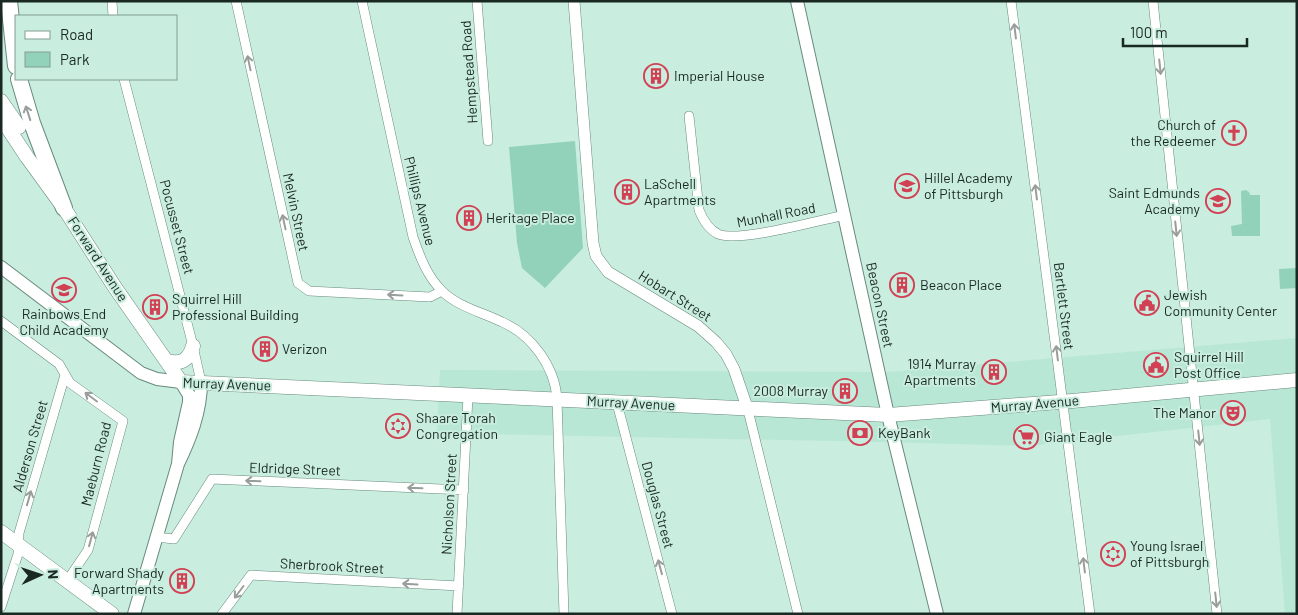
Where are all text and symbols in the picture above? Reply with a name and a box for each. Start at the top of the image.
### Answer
legend [15,15,178,80]
scale bar [1123,15,1247,47]
street label: Hempstead Road [456,20,481,124]
one-way arrow [1010,23,1020,39]
text: 100 m [1130,23,1168,41]
text: Road [60,25,93,43]
text: Park [60,50,90,68]
one-way arrow [244,56,253,72]
one-way arrow [1155,59,1165,75]
building icon: Imperial House [643,63,669,89]
place label: Imperial House [674,67,765,84]
one-way arrow [23,105,33,121]
place label: Church of the Redeemer [1131,116,1216,149]
church icon: Church of the Redeemer [1221,120,1247,146]
street label: Phillips Avenue [401,155,440,247]
place label: Hillel Academy of Pittsburgh [924,169,1013,202]
street label: Melvin Street [280,171,313,253]
school or university icon: Hillel Academy of Pittsburgh [894,173,920,199]
place label: LaSchell Apartments [644,175,716,208]
street label: Pocusset Street [157,178,198,276]
building icon: LaSchell Apartments [614,179,640,205]
one-way arrow [1031,184,1041,200]
place label: Saint Edmunds Academy [1109,184,1201,217]
school or university icon: Saint Edmunds Academy [1205,188,1231,214]
street label: Munhall Road [735,199,817,230]
building icon: Heritage Place [456,205,482,231]
place label: Heritage Place [486,209,575,226]
street label: Forward Avenue [65,213,132,304]
one-way arrow [279,214,288,230]
one-way arrow [1171,221,1181,237]
street label: Beacon Street [863,261,898,349]
street label: Bartlett Street [1051,261,1078,351]
street label: Hobart Street [636,266,715,325]
building icon: Beacon Place [889,272,915,298]
place label: Beacon Place [920,276,1002,293]
school or university icon: Rainbows End Child Academy [51,277,77,303]
place label: Jewish Community Center [1164,286,1277,319]
place label: Squirrel Hill Professional Building [172,290,299,323]
public building icon: Jewish Community Center [1134,290,1160,316]
one-way arrow [387,291,403,300]
building icon: Squirrel Hill Professional Building [142,294,168,320]
place label: Rainbows End Child Academy [19,305,109,338]
building icon: Verizon [252,336,278,362]
place label: Verizon [282,340,327,357]
one-way arrow [1051,345,1061,361]
place label: Squirrel Hill Post Office [1174,348,1244,381]
public building icon: Squirrel Hill Post Office [1143,352,1169,378]
place label: 1914 Murray Apartments [904,355,977,388]
building icon: 1914 Murray Apartments [981,359,1007,385]
street label: Murray Avenue [182,373,272,394]
building icon: 2008 Murray [832,378,858,404]
place label: 2008 Murray [753,382,829,399]
street label: Murray Avenue [990,391,1080,416]
one-way arrow [84,392,98,402]
street label: Murray Avenue [586,392,676,413]
street label: Alderson Street [8,398,51,494]
theatre icon: The Manor [1220,400,1246,426]
place label: The Manor [1153,404,1216,421]
place label: Shaare Torah Congregation [416,409,498,442]
synagogue icon: Shaare Torah Congregation [385,413,411,439]
street label: Maeburn Road [77,420,114,508]
bank icon: KeyBank [847,420,873,446]
place label: KeyBank [878,424,930,441]
supermarket icon: Giant Eagle [1013,424,1039,450]
place label: Giant Eagle [1044,428,1113,445]
one-way arrow [1194,430,1204,446]
street label: Nicholson Street [437,453,460,555]
street label: Eldridge Street [249,458,341,479]
street label: Douglas Street [639,459,678,550]
one-way arrow [245,476,261,486]
one-way arrow [407,483,424,493]
one-way arrow [24,490,34,506]
one-way arrow [87,532,97,548]
place label: Young Israel of Pittsburgh [1130,537,1209,570]
synagogue icon: Young Israel of Pittsburgh [1100,541,1126,567]
north arrow [15,550,65,600]
street label: Sherbrook Street [280,554,384,577]
one-way arrow [1079,558,1089,574]
one-way arrow [655,559,664,575]
place label: Forward Shady Apartments [74,564,165,597]
building icon: Forward Shady Apartments [169,568,195,594]
text: N [45,569,62,579]
one-way arrow [402,579,418,588]
one-way arrow [233,585,244,598]
one-way arrow [1211,591,1220,607]

